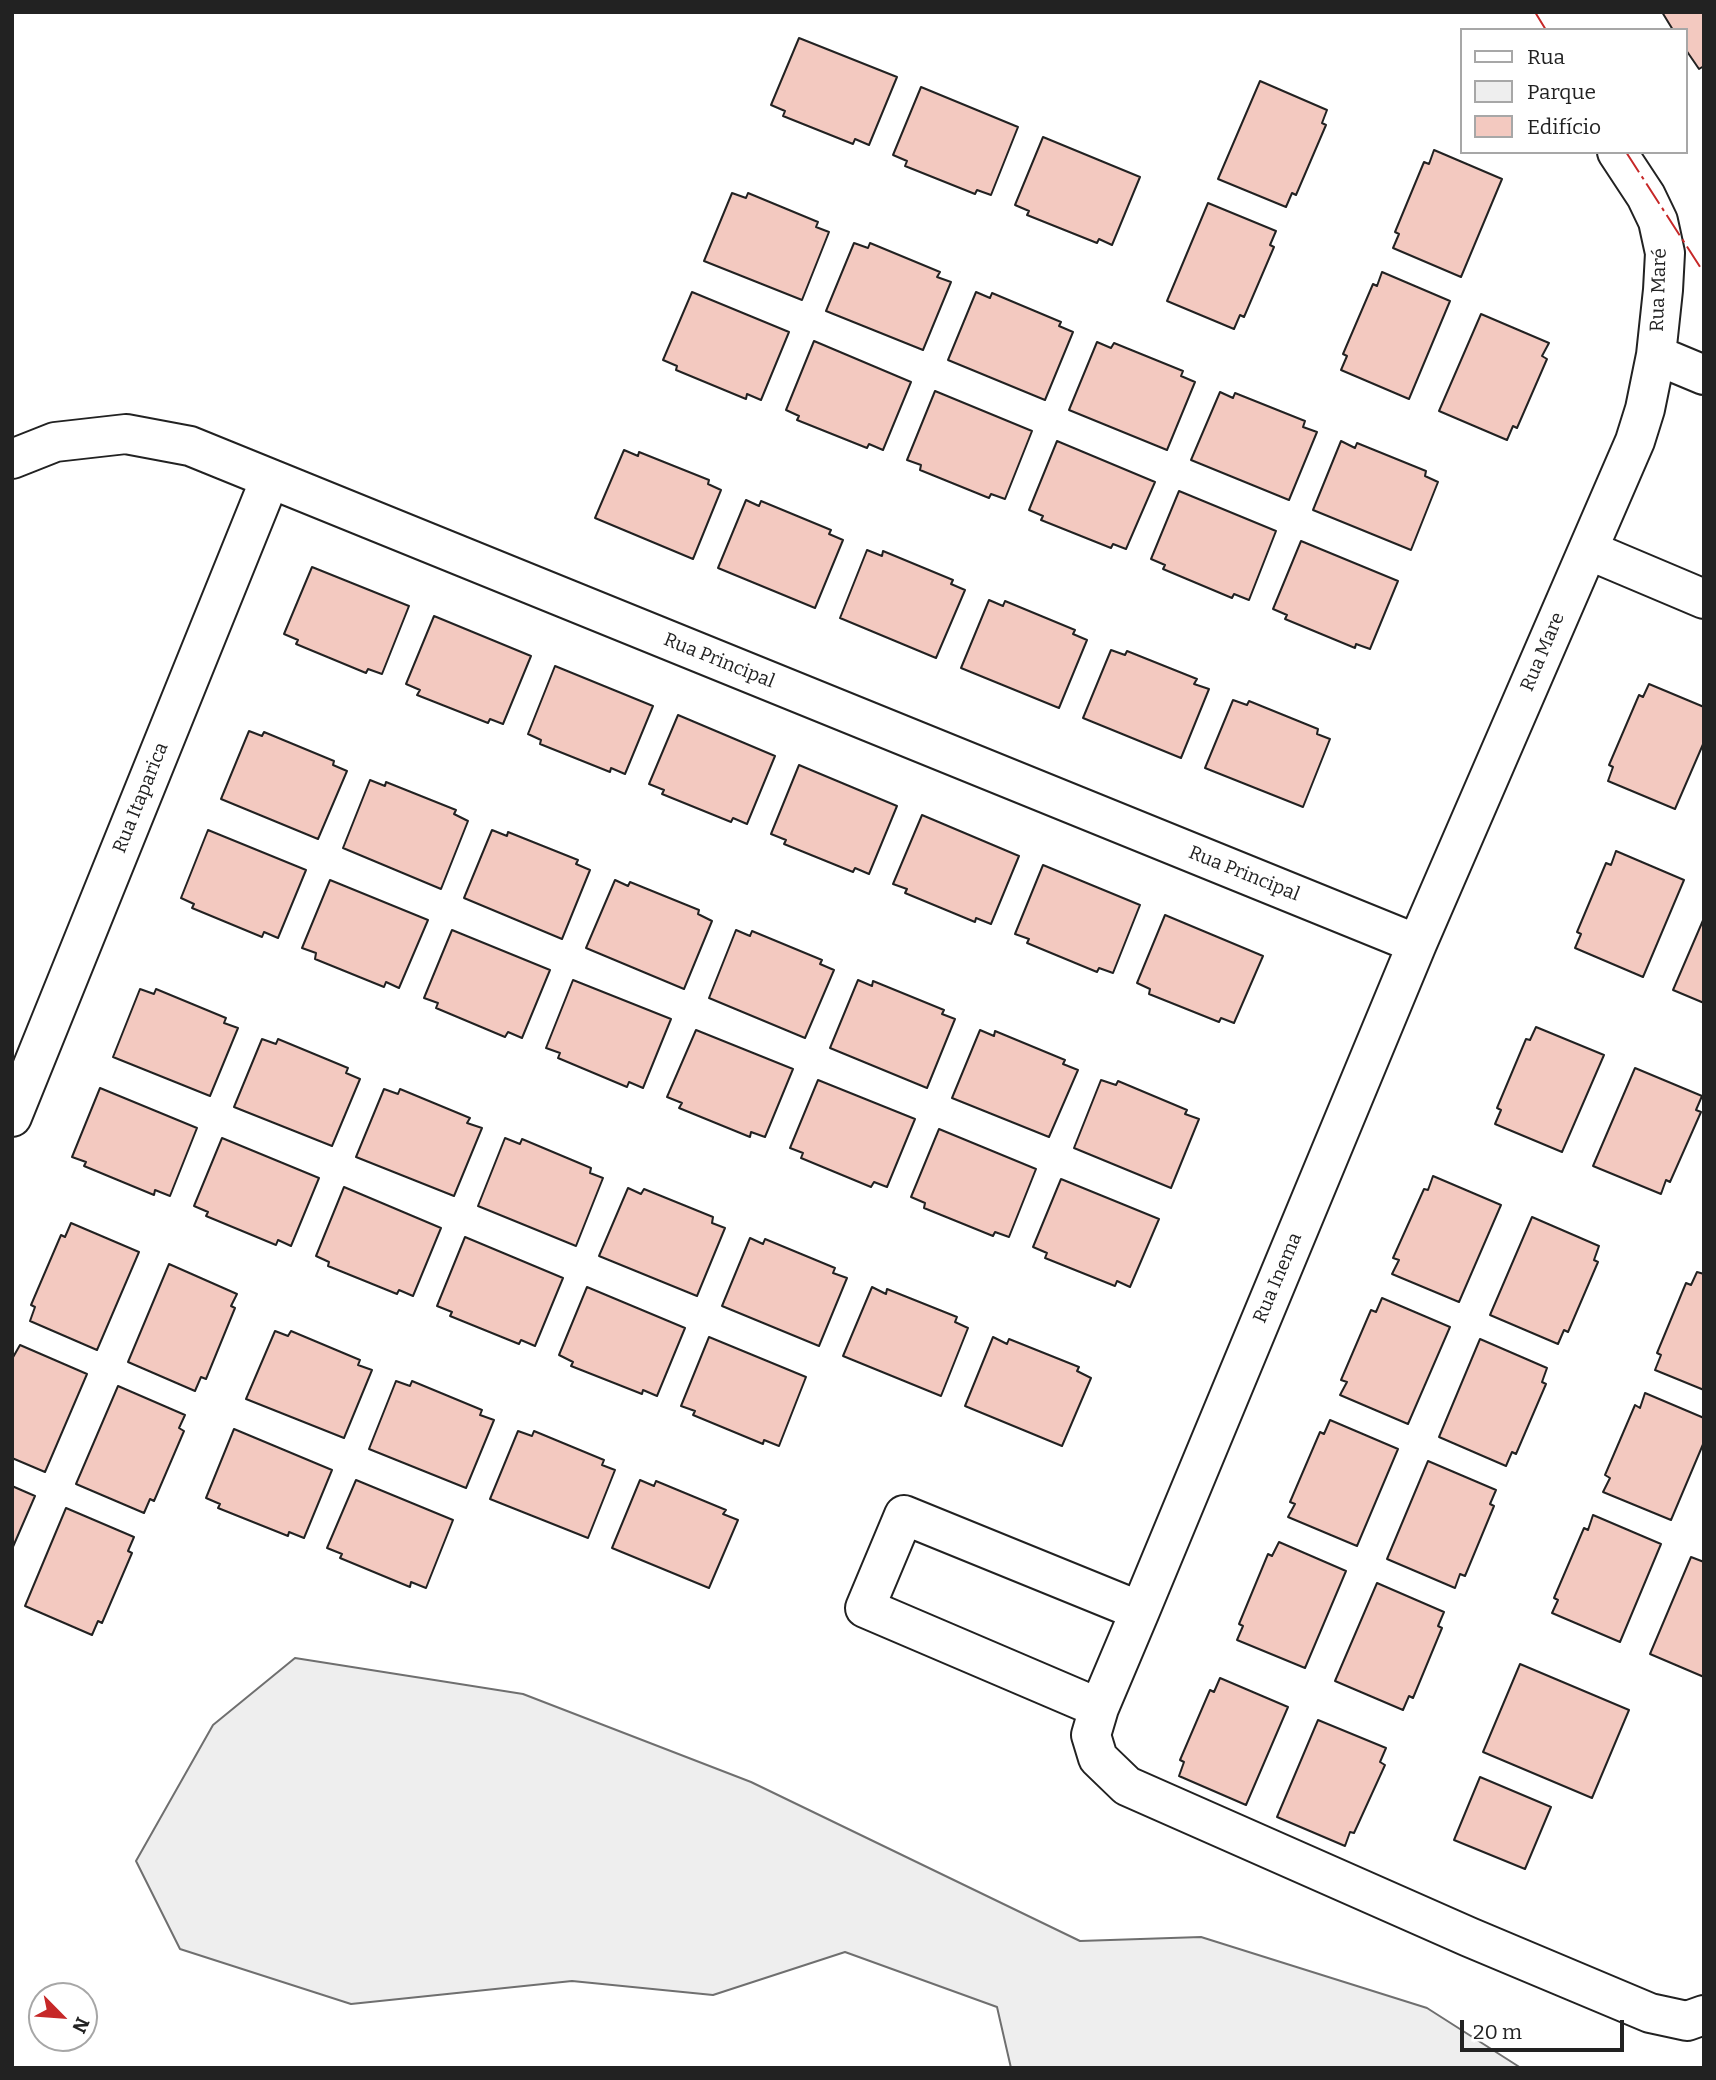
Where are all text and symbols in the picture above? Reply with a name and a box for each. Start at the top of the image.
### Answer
legend [1460,28,1688,154]
text: Rua [1527,44,1565,70]
text: Parque [1527,79,1596,105]
text: Edifício [1527,114,1601,140]
street label: Rua Maré [1646,248,1672,332]
street label: Rua Mare [1516,609,1570,695]
street label: Rua Principal [660,628,778,694]
street label: Rua Itaparica [108,739,174,857]
street label: Rua Principal [1185,841,1303,907]
street label: Rua Inema [1249,1229,1307,1327]
north arrow [28,1982,98,2052]
scale bar [1464,2007,1628,2050]
text: N [67,2014,94,2037]
text: 20 m [1473,2019,1522,2045]

